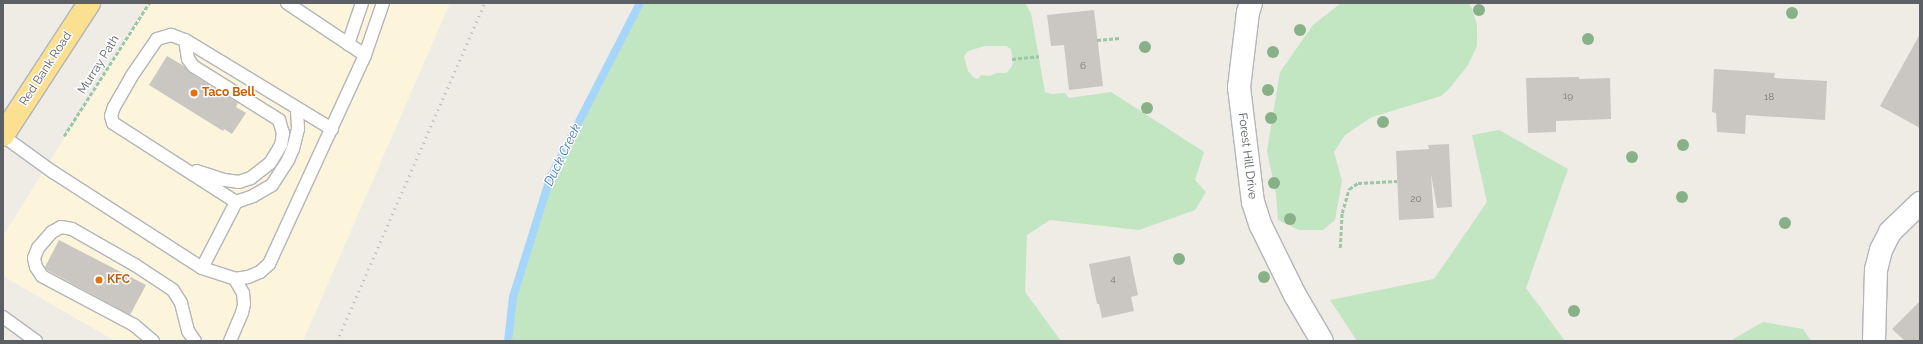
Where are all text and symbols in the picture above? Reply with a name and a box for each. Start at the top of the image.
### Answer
street label: Red Bank Road [17,29,75,109]
street label: Murray Path [75,33,123,97]
house number: 6 [1080,60,1086,72]
place label: Taco Bell [202,86,255,100]
marker: Taco Bell [189,88,199,98]
house number: 19 [1563,90,1573,102]
house number: 18 [1764,91,1774,103]
street label: Forest Hill Drive [1235,112,1259,200]
water label: Duck Creek [541,121,585,189]
house number: 20 [1410,193,1422,205]
place label: KFC [107,273,130,287]
house number: 4 [1110,273,1116,285]
marker: KFC [94,275,104,285]

